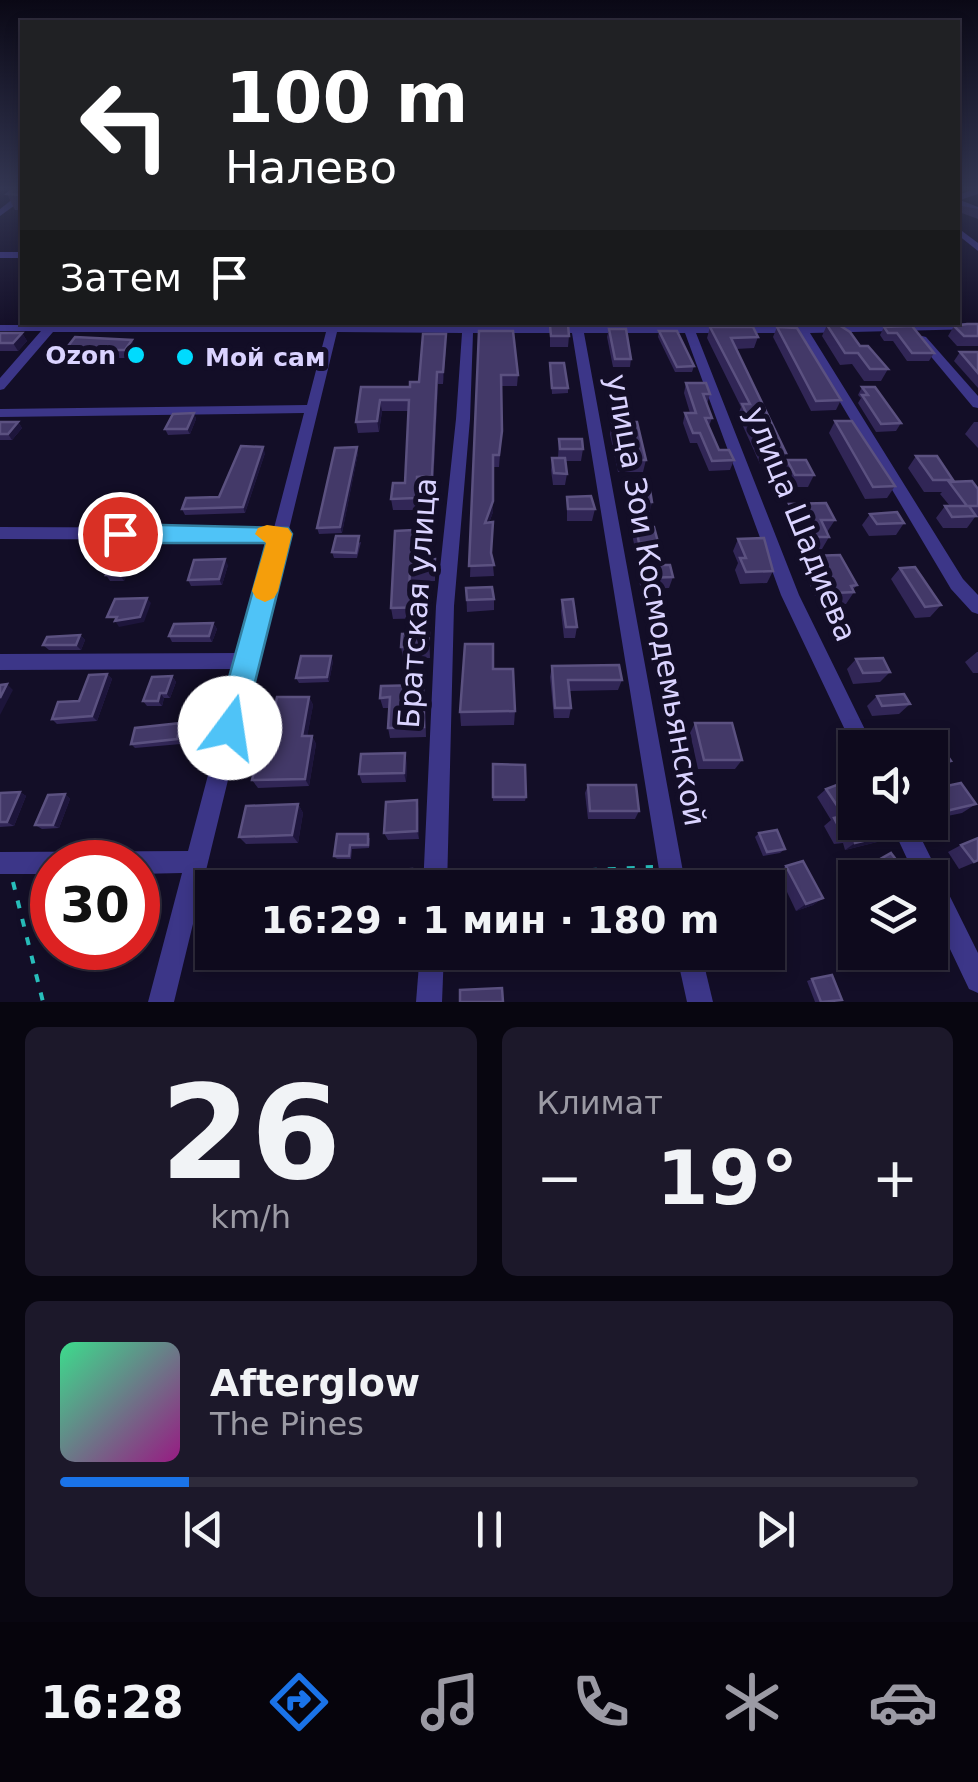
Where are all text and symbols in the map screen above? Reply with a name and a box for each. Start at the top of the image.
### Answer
text: 100 m [225,57,468,139]
icon: left [60,60,190,190]
text: Налево [225,141,397,194]
icon: arrive [202,250,257,305]
text: Затем [60,256,182,300]
place label: Ozon [45,341,116,370]
place label: Мой сам [205,343,325,372]
marker: Ozon [125,344,147,366]
marker: Мой сам [174,346,196,368]
street label: улица Зои Космодемьянской [599,371,713,829]
street label: улица Шадиева [738,402,864,646]
street label: Братская улица [391,476,443,730]
pin [78,492,163,577]
icon: arrive [93,507,148,562]
position arrow [178,676,282,780]
map controls [838,730,948,970]
button: sound [838,730,948,840]
speed limit sign: 30 [30,840,160,970]
button: layers [838,860,948,970]
text: 16:29 · 1 мин · 180 m [261,898,719,942]
text: 26 [160,1057,341,1209]
text: Климат [537,1084,663,1122]
text: 19° [656,1134,798,1222]
text: − [537,1146,583,1210]
text: + [872,1146,918,1210]
text: km/h [210,1198,291,1236]
text: Afterglow [210,1361,420,1405]
text: The Pines [210,1405,364,1443]
icon: previous [176,1502,231,1557]
icon: pause [462,1502,517,1557]
icon: next [748,1502,803,1557]
icon: directions [264,1667,334,1737]
icon: music [415,1667,485,1737]
icon: phone [566,1667,636,1737]
icon: climate [717,1667,787,1737]
icon: car [868,1667,938,1737]
text: 16:28 [40,1676,184,1729]

